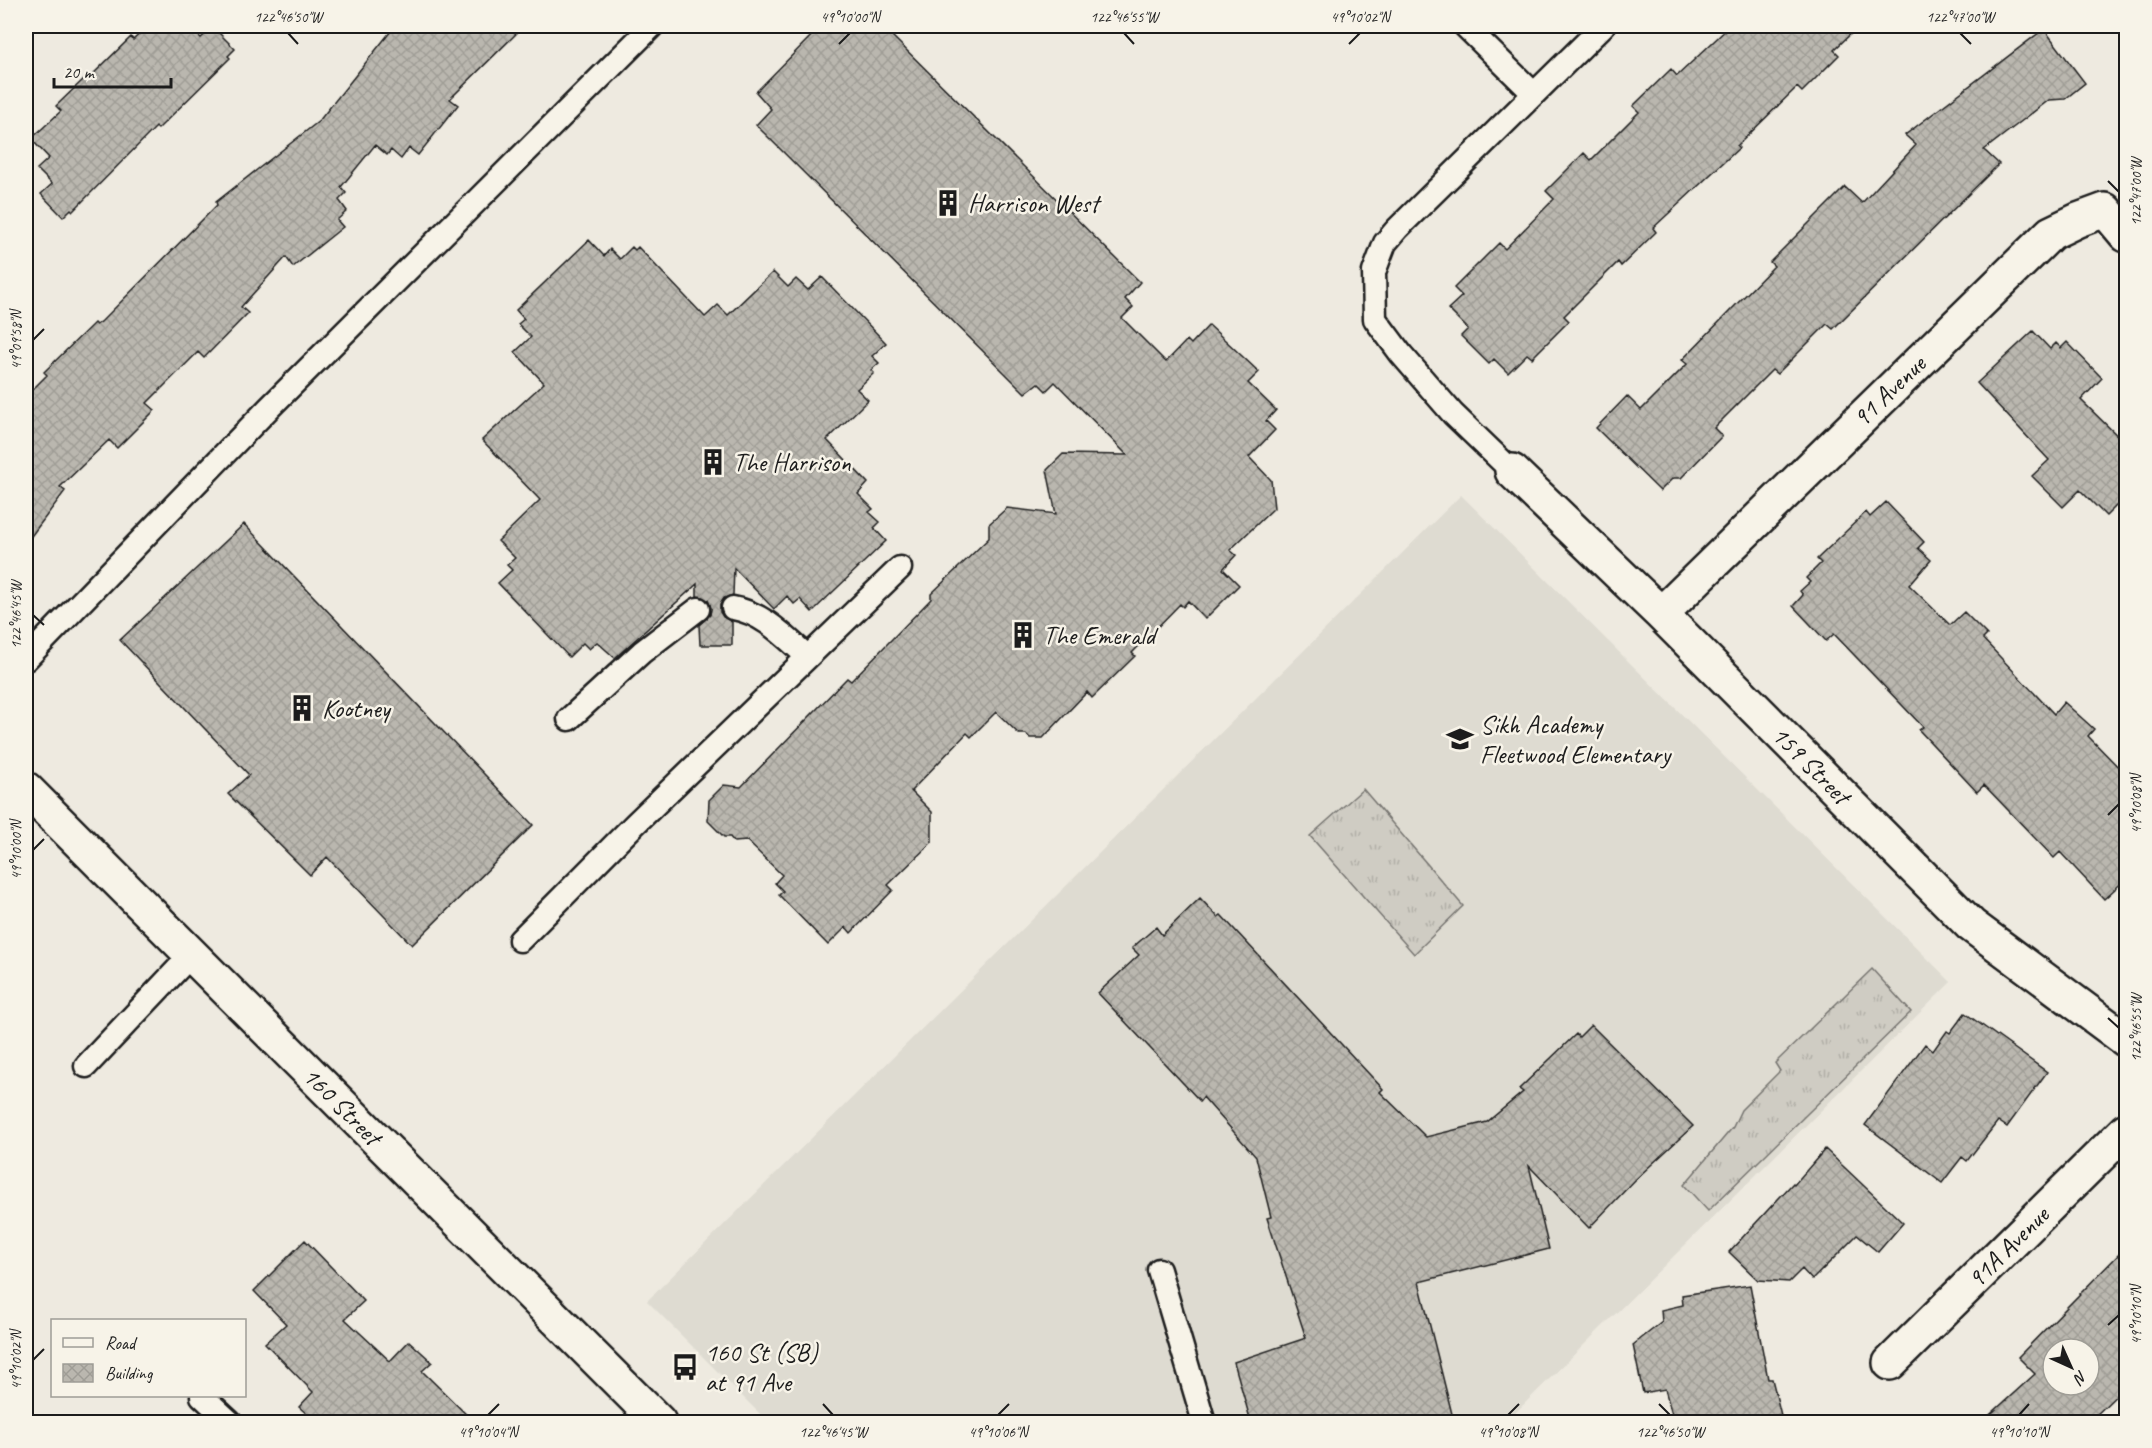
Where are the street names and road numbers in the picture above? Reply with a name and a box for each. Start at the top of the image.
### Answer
street label: 91 Avenue [1845,347,1934,434]
street label: 159 Street [1765,719,1860,814]
street label: 160 Street [296,1060,391,1155]
street label: 91A Avenue [1960,1198,2057,1295]

